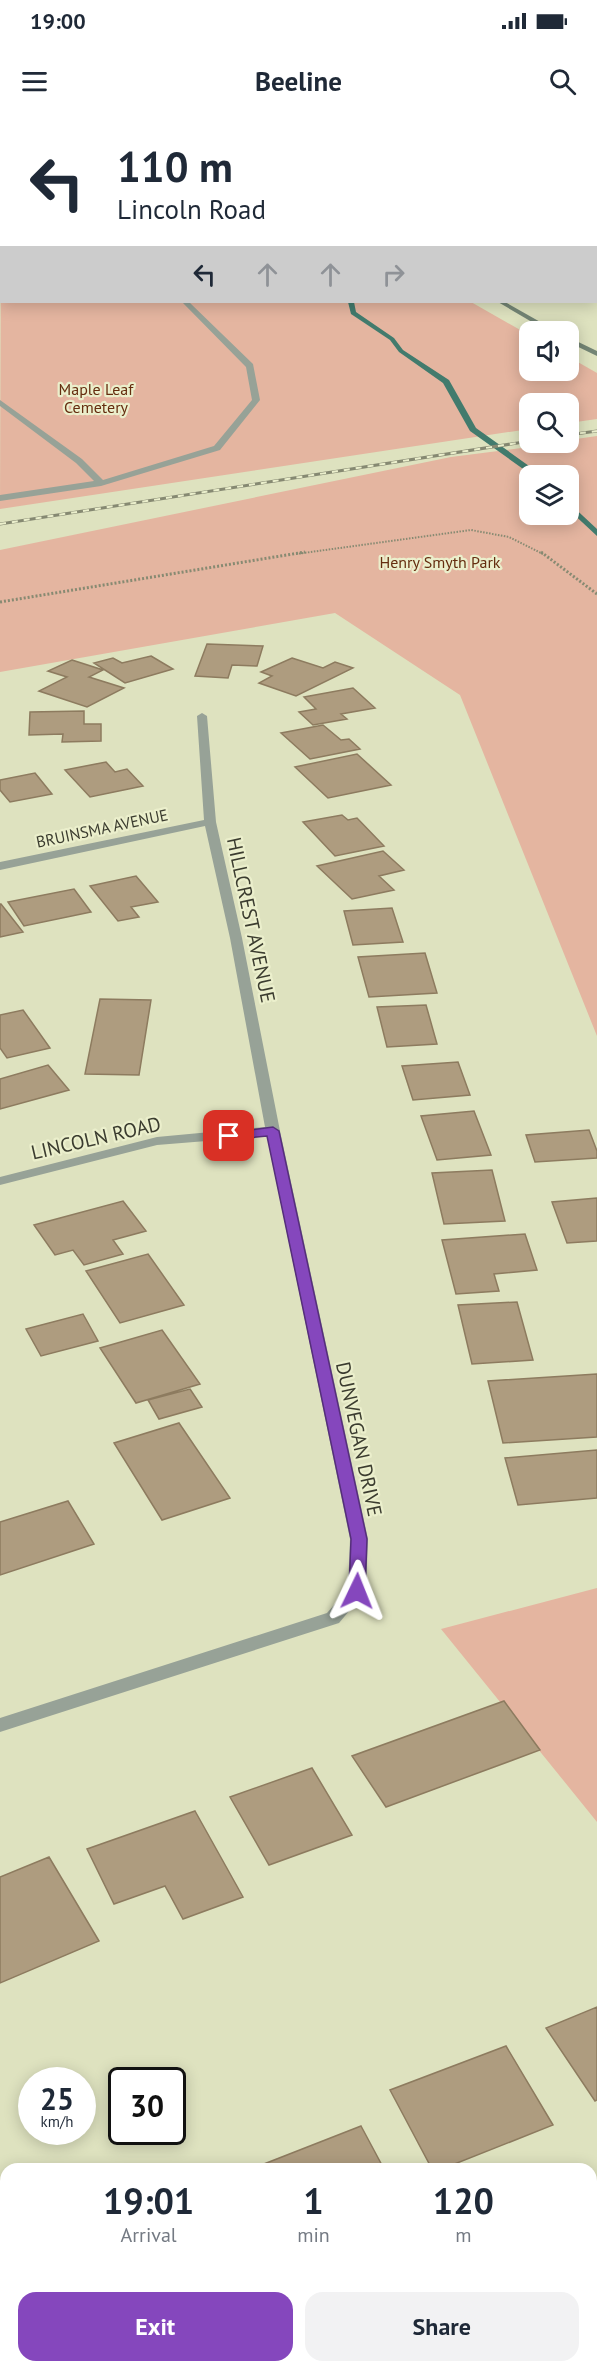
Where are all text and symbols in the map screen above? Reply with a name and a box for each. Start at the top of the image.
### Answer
text: 19:00 [30,7,86,35]
text: Beeline [255,64,342,98]
icon: menu [18,65,51,98]
icon: search [546,65,579,98]
text: 110 m [117,139,233,194]
icon: left [18,144,96,222]
text: Lincoln Road [117,192,266,226]
icon: left [188,258,221,291]
icon: ahead [251,258,284,291]
icon: ahead [314,258,347,291]
icon: right [377,258,410,291]
map controls [519,321,579,525]
button: sound [519,321,579,381]
park label: Maple Leaf Cemetery [59,379,134,417]
button: search [519,393,579,453]
button: layers [519,465,579,525]
park label: Henry Smyth Park [379,552,501,572]
street label: BRUINSMA AVENUE [34,804,170,852]
street label: HILLCREST AVENUE [221,835,281,1005]
street label: LINCOLN ROAD [29,1110,163,1166]
pin [203,1110,254,1161]
icon: arrive [212,1119,245,1152]
street label: DUNVEGAN DRIVE [330,1359,388,1519]
position arrow [325,1559,389,1623]
speed limit sign: 30 [108,2067,186,2145]
text: 25 [40,2079,74,2118]
text: km/h [41,2112,73,2131]
text: 19:01 [103,2177,194,2224]
text: 1 [303,2177,324,2224]
text: 120 [433,2177,494,2224]
text: Arrival [121,2222,177,2248]
text: min [297,2222,330,2248]
text: m [455,2222,472,2248]
button: Exit [18,2292,293,2361]
button: Share [305,2292,579,2361]

